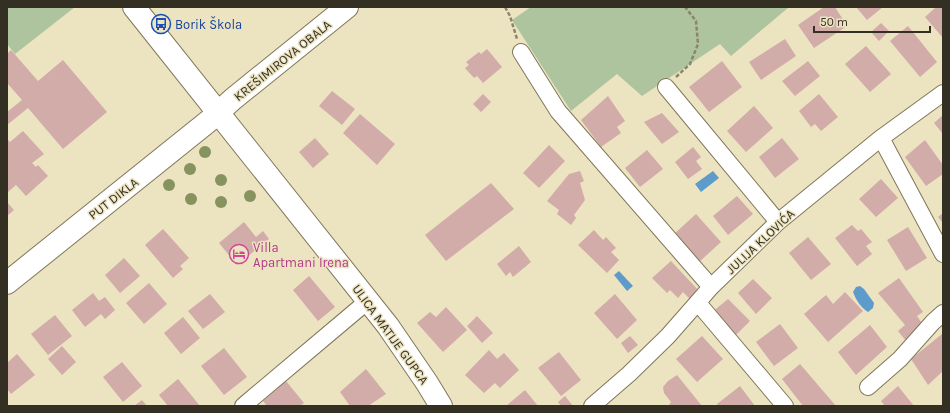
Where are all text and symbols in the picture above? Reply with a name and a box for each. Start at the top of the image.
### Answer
scale bar [814,8,930,34]
bus stop icon: Borik Škola [150,13,172,35]
text: 50 m [820,15,848,29]
place label: Borik Škola [175,16,242,32]
street label: KREŠIMIROVA OBALA [230,16,334,104]
street label: PUT DIKLA [85,174,142,222]
street label: JULIJA KLOVIĆA [722,205,798,277]
place label: Villa Apartmani Irena [253,240,349,270]
hotel icon: Villa Apartmani Irena [228,243,250,265]
street label: ULICA MATIJE GUPCA [349,281,432,388]

